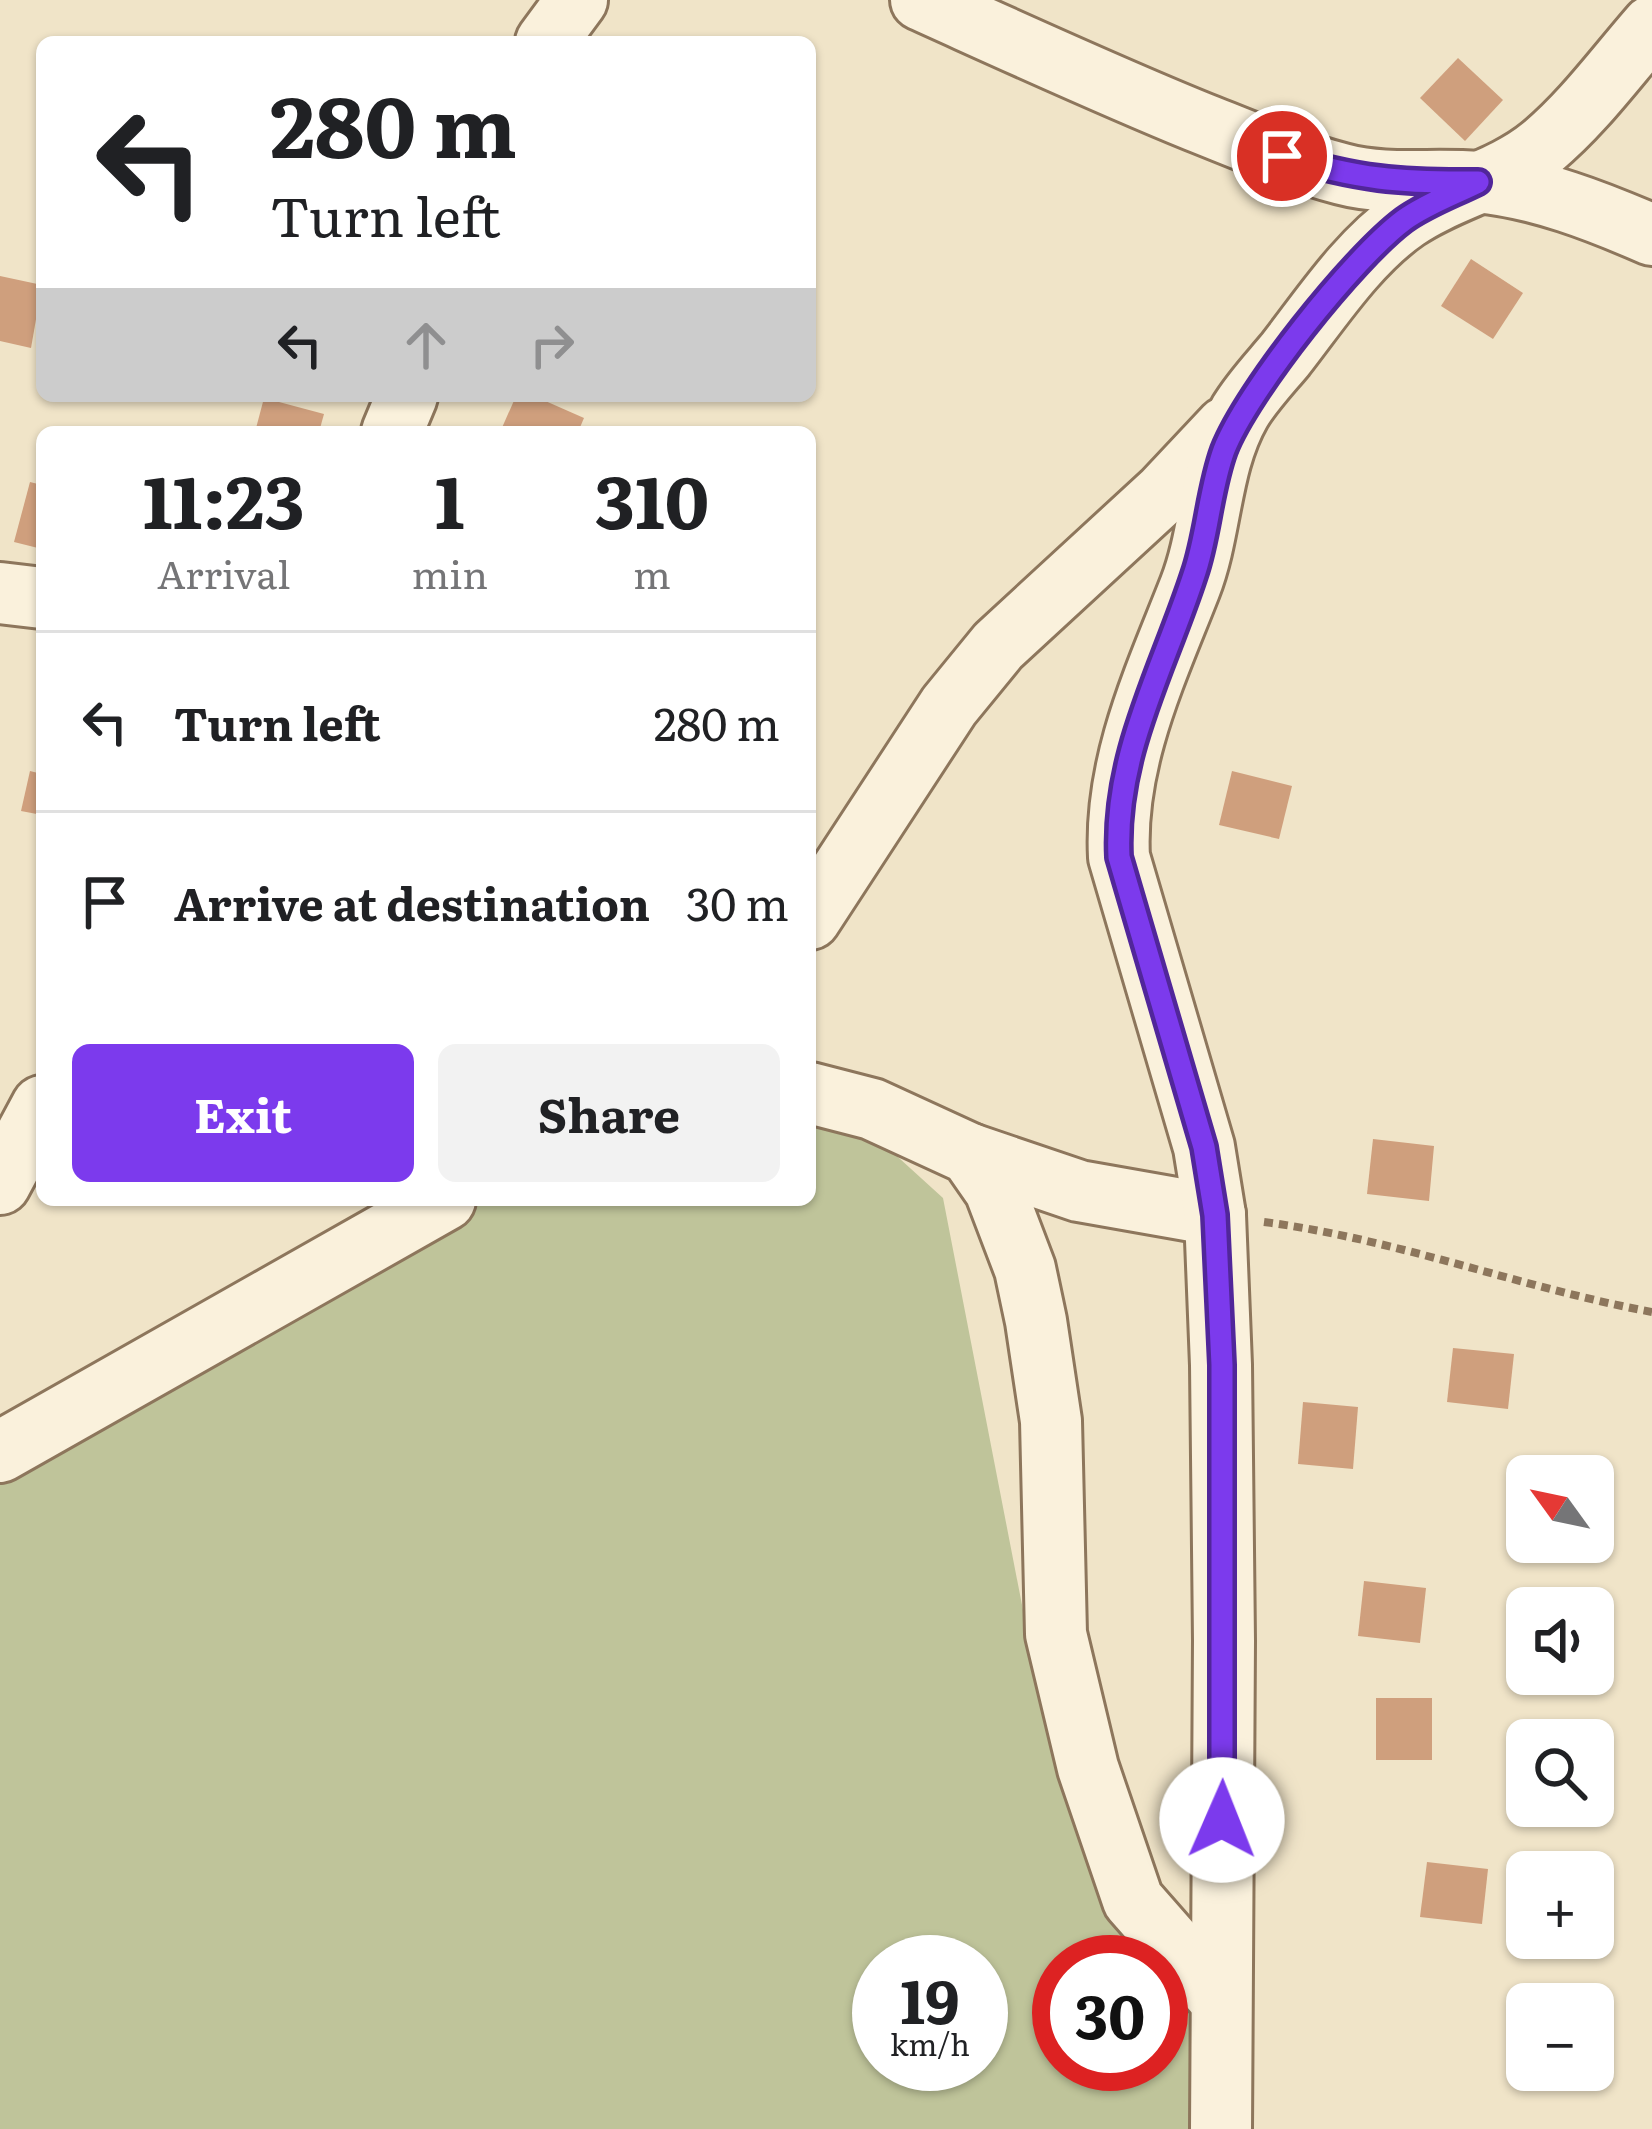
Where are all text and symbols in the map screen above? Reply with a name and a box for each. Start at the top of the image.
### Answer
text: 280 m [270,59,517,184]
icon: left [72,84,228,240]
pin [1231,105,1333,207]
icon: arrive [1249,123,1315,189]
text: Turn left [270,173,501,254]
icon: left [267,312,333,378]
icon: ahead [393,312,459,378]
icon: right [519,312,585,378]
text: 11:23 [143,444,305,551]
text: 1 [435,444,465,551]
text: 310 [595,444,709,551]
text: Arrival [157,543,290,601]
text: min [411,543,488,601]
text: m [633,543,671,601]
text: Turn left [174,688,381,755]
text: 280 m [654,688,780,755]
icon: left [72,689,138,755]
text: Arrive at destination [174,868,650,935]
text: 30 m [686,868,789,935]
icon: arrive [72,869,138,935]
button: Exit [72,1044,414,1182]
button: Share [438,1044,780,1182]
north arrow [1506,1455,1614,1563]
map controls [1506,1455,1614,2091]
button: sound [1506,1587,1614,1695]
button: search [1506,1719,1614,1827]
position arrow [1159,1757,1285,1883]
button: + [1506,1851,1614,1959]
speed limit sign: 30 [1032,1935,1188,2091]
text: 19 [900,1953,960,2042]
button: − [1506,1983,1614,2091]
text: km/h [890,2021,970,2065]

